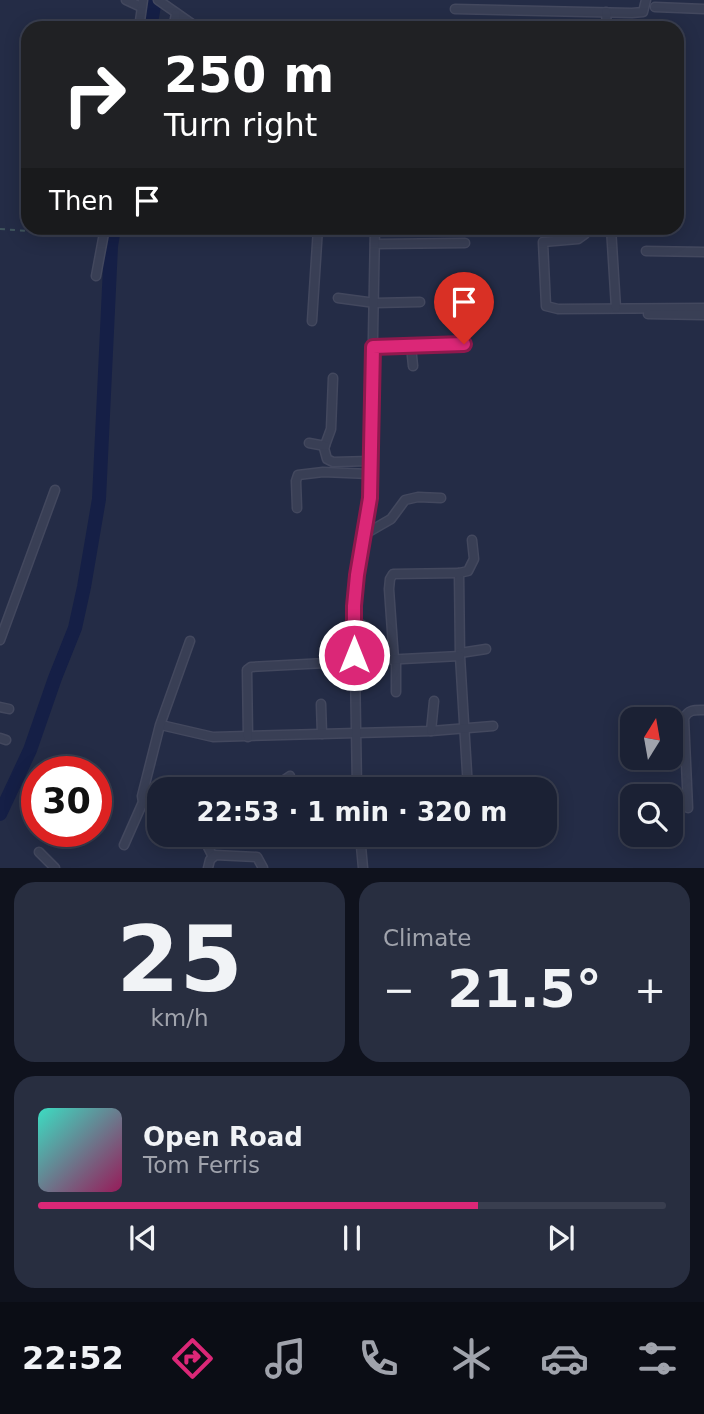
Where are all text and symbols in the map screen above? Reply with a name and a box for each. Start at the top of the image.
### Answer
text: 250 m [164,47,334,104]
icon: right [49,49,140,140]
text: Turn right [164,106,317,144]
icon: arrive [128,182,166,220]
text: Then [49,186,114,216]
pin [434,272,494,344]
icon: arrive [445,283,483,321]
position arrow [317,618,391,692]
north arrow [620,707,682,770]
map controls [620,707,683,847]
speed limit sign: 30 [21,756,112,847]
button: search [620,784,683,847]
text: 22:53 · 1 min · 320 m [197,797,507,827]
text: 25 [116,907,243,1012]
text: Climate [383,925,472,951]
text: 21.5° [447,959,602,1019]
text: − [383,968,415,1012]
text: + [634,968,666,1012]
text: km/h [150,1005,209,1031]
text: Open Road [143,1122,303,1152]
text: Tom Ferris [143,1152,260,1178]
icon: previous [124,1219,162,1257]
icon: pause [333,1219,371,1257]
icon: next [542,1219,580,1257]
icon: directions [168,1334,217,1383]
icon: music [261,1334,310,1383]
icon: phone [354,1334,403,1383]
icon: climate [447,1334,496,1383]
icon: car [540,1334,589,1383]
icon: filters [633,1334,682,1383]
text: 22:52 [22,1339,124,1377]

